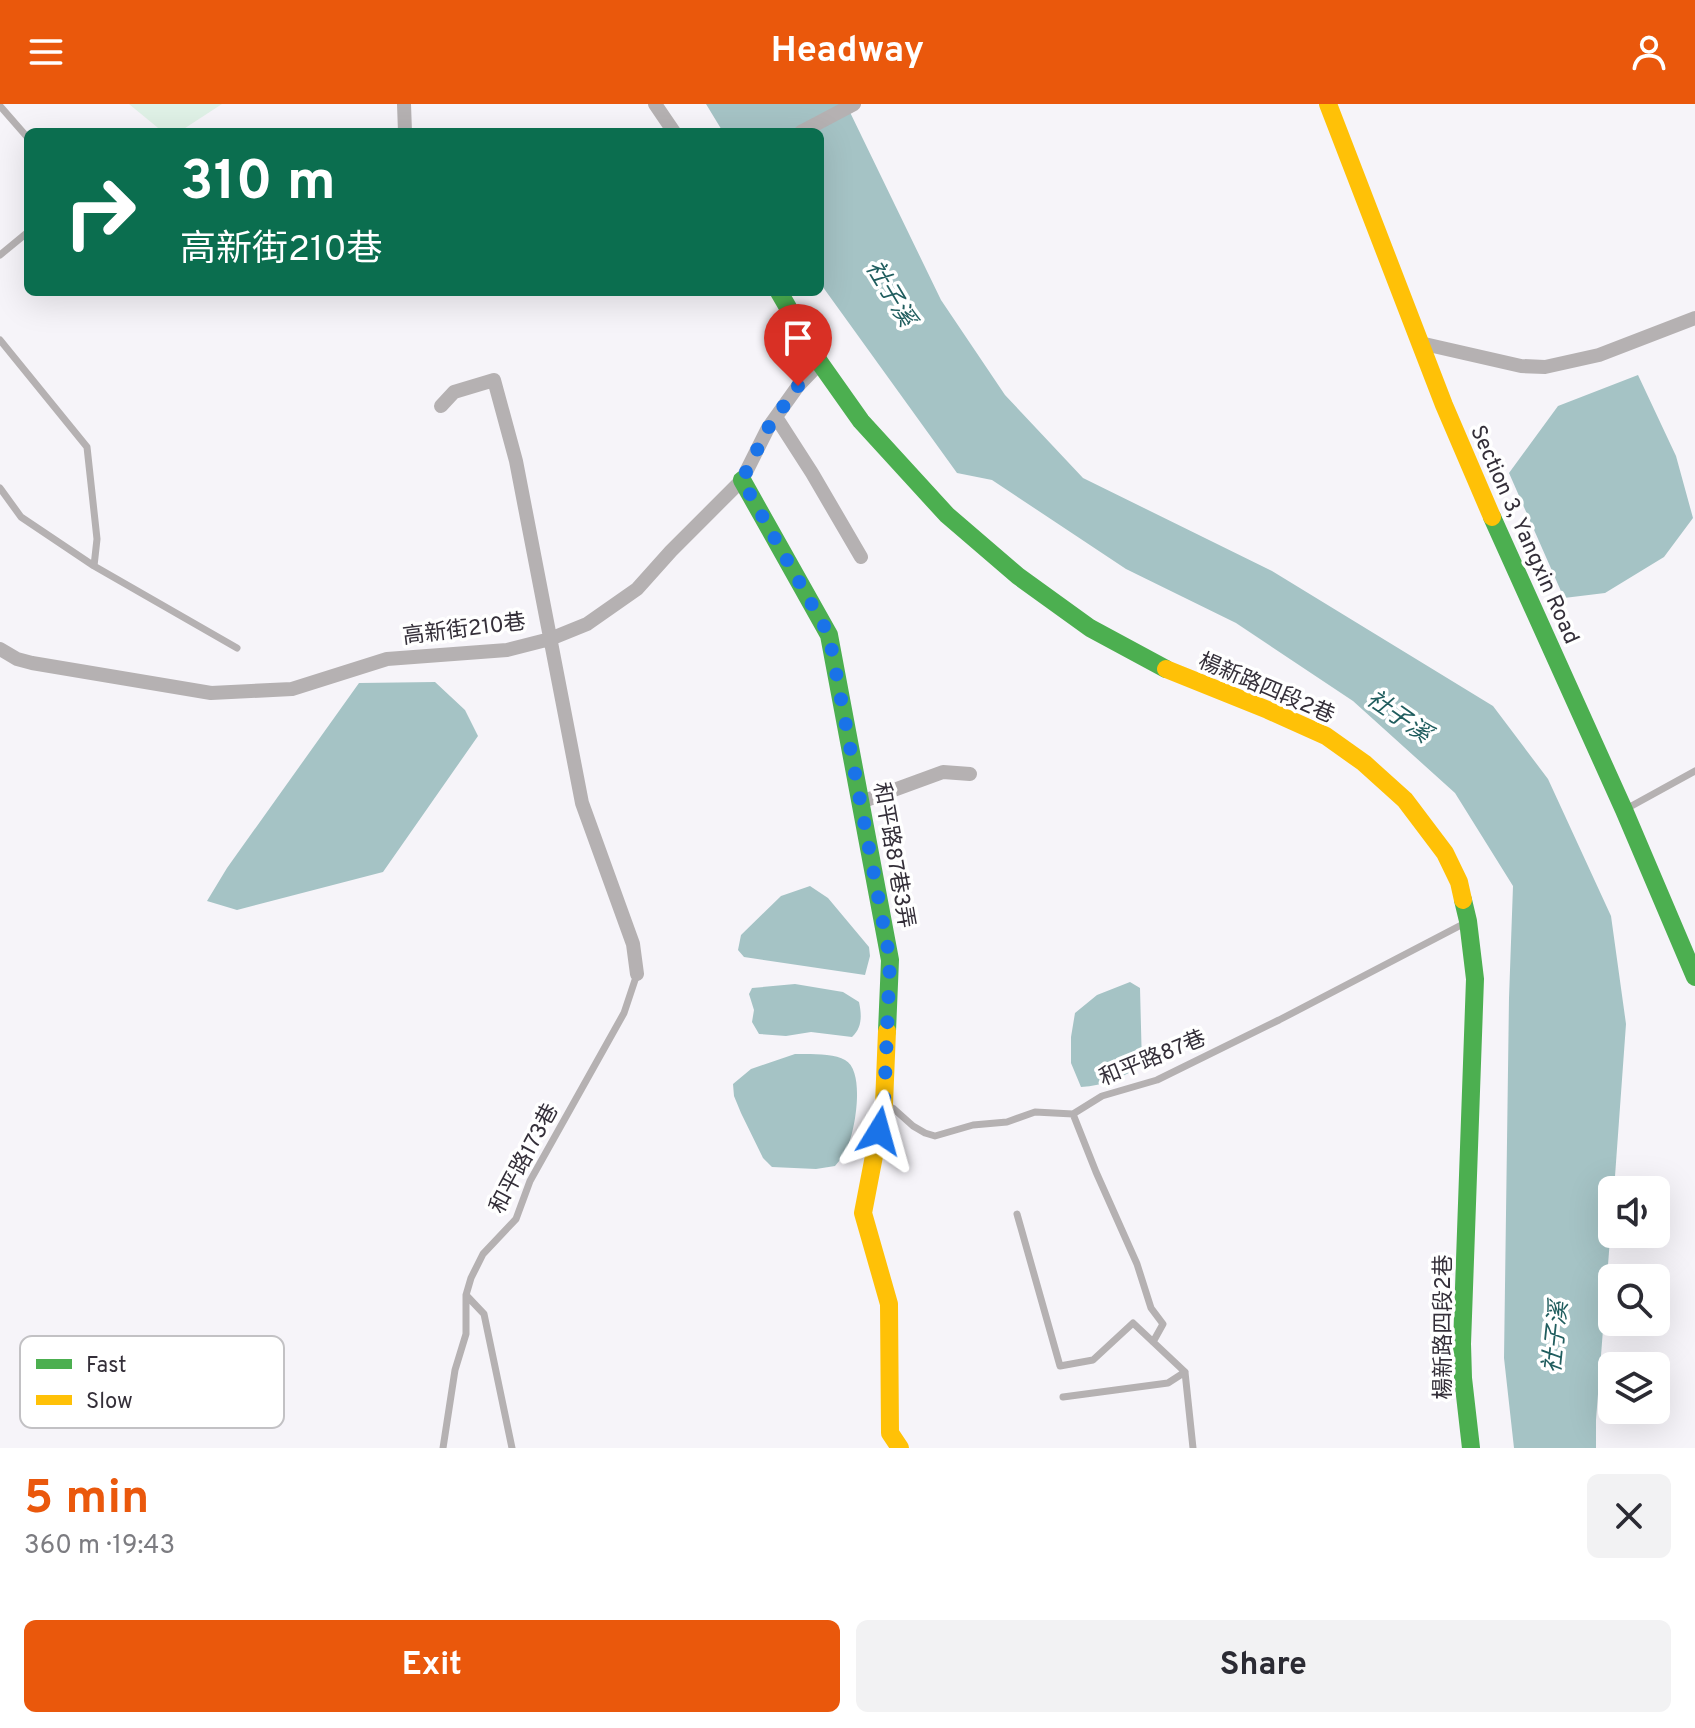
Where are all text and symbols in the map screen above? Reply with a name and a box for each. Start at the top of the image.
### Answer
text: Headway [771,29,924,75]
icon: menu [24,30,68,74]
icon: person [1627,30,1671,74]
text: 310 m [180,149,336,219]
icon: right [48,160,152,264]
text: 高新街210巷 [180,228,383,274]
water label: 社子溪 [858,255,922,335]
pin [764,304,832,386]
icon: arrive [776,316,820,360]
street label: Section 3, Yangxin Road [1463,422,1584,649]
street label: 高新街210巷 [401,610,527,651]
street label: 楊新路四段2巷 [1194,648,1338,730]
water label: 社子溪 [1360,685,1438,752]
street label: 和平路87巷3弄 [866,780,919,931]
street label: 和平路87巷 [1096,1026,1210,1093]
position arrow [837,1089,921,1173]
street label: 和平路173巷 [485,1100,565,1219]
map controls [1598,1176,1670,1424]
button: sound [1598,1176,1670,1248]
street label: 楊新路四段2巷 [1431,1254,1458,1400]
button: search [1598,1264,1670,1336]
water label: 社子溪 [1538,1297,1576,1375]
legend [20,1336,284,1428]
button: layers [1598,1352,1670,1424]
text: Fast [86,1353,127,1380]
text: Slow [86,1389,133,1416]
text: 5 min [24,1470,149,1530]
button: close [1587,1474,1671,1558]
text: 360 m · 19:43 [24,1530,175,1563]
button: Exit [24,1620,840,1712]
button: Share [856,1620,1671,1712]

